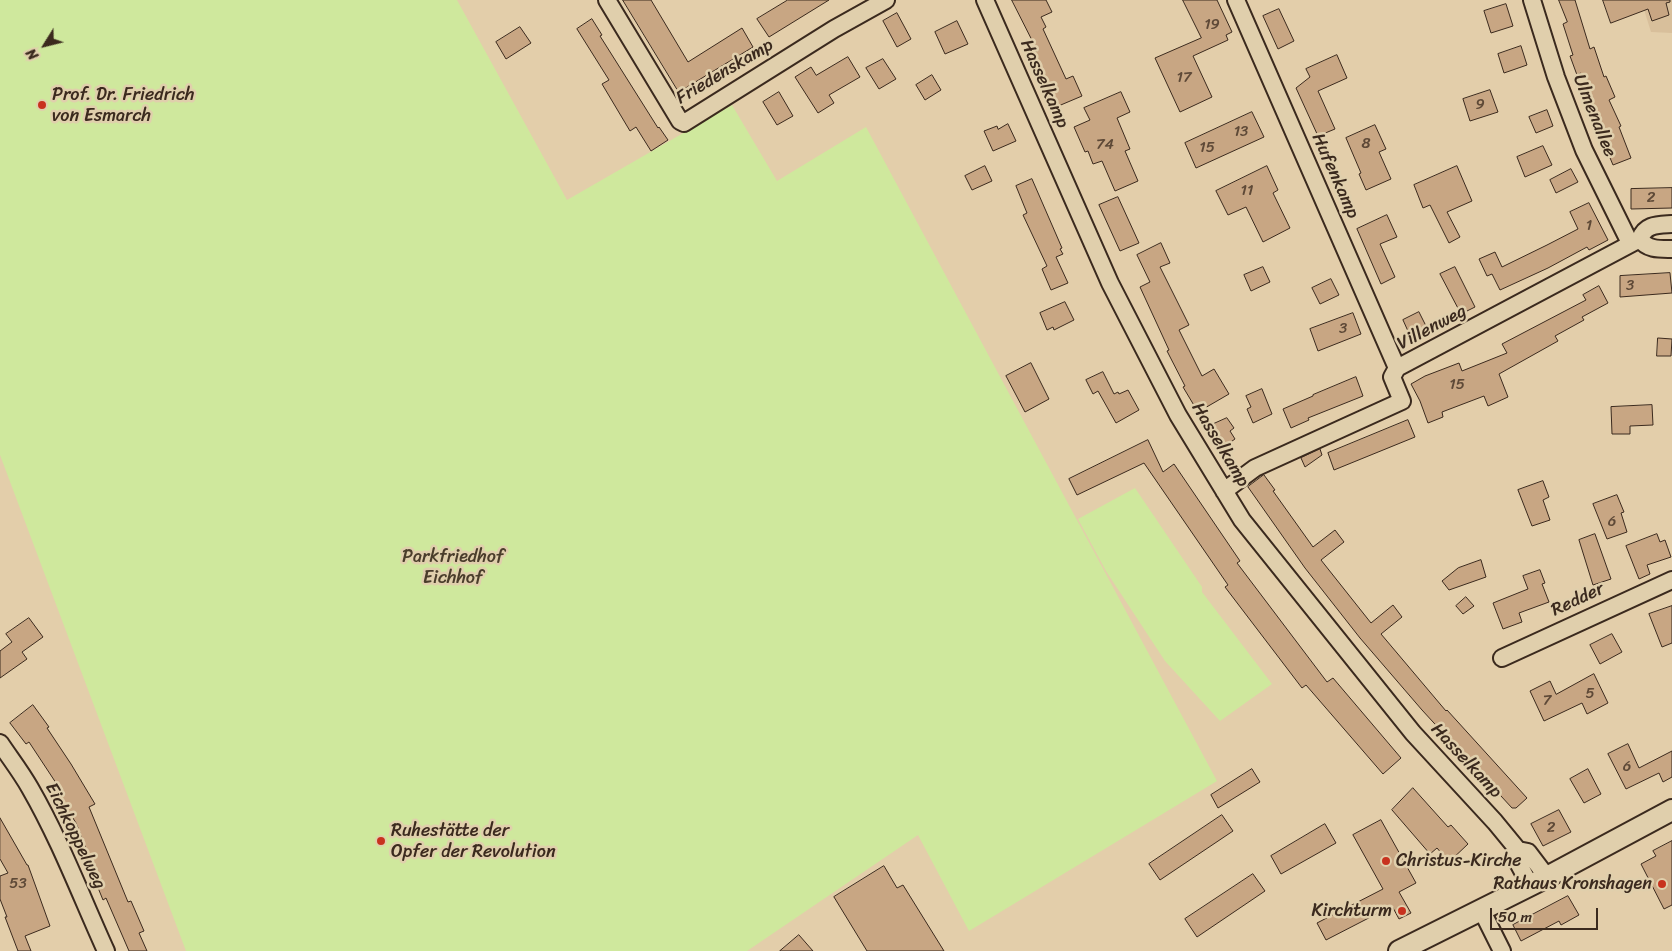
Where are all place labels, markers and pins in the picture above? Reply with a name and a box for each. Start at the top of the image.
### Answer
place label: Prof. Dr. Friedrich von Esmarch [52,84,194,126]
marker: Prof. Dr. Friedrich von Esmarch [36,99,48,111]
place label: Ruhestätte der Opfer der Revolution [391,820,556,862]
marker: Ruhestätte der Opfer der Revolution [375,835,387,847]
place label: Christus-Kirche [1396,850,1521,872]
marker: Christus-Kirche [1380,855,1392,867]
place label: Rathaus Kronshagen [1493,873,1652,895]
marker: Rathaus Kronshagen [1656,878,1668,890]
place label: Kirchturm [1312,900,1392,922]
marker: Kirchturm [1396,905,1408,917]

